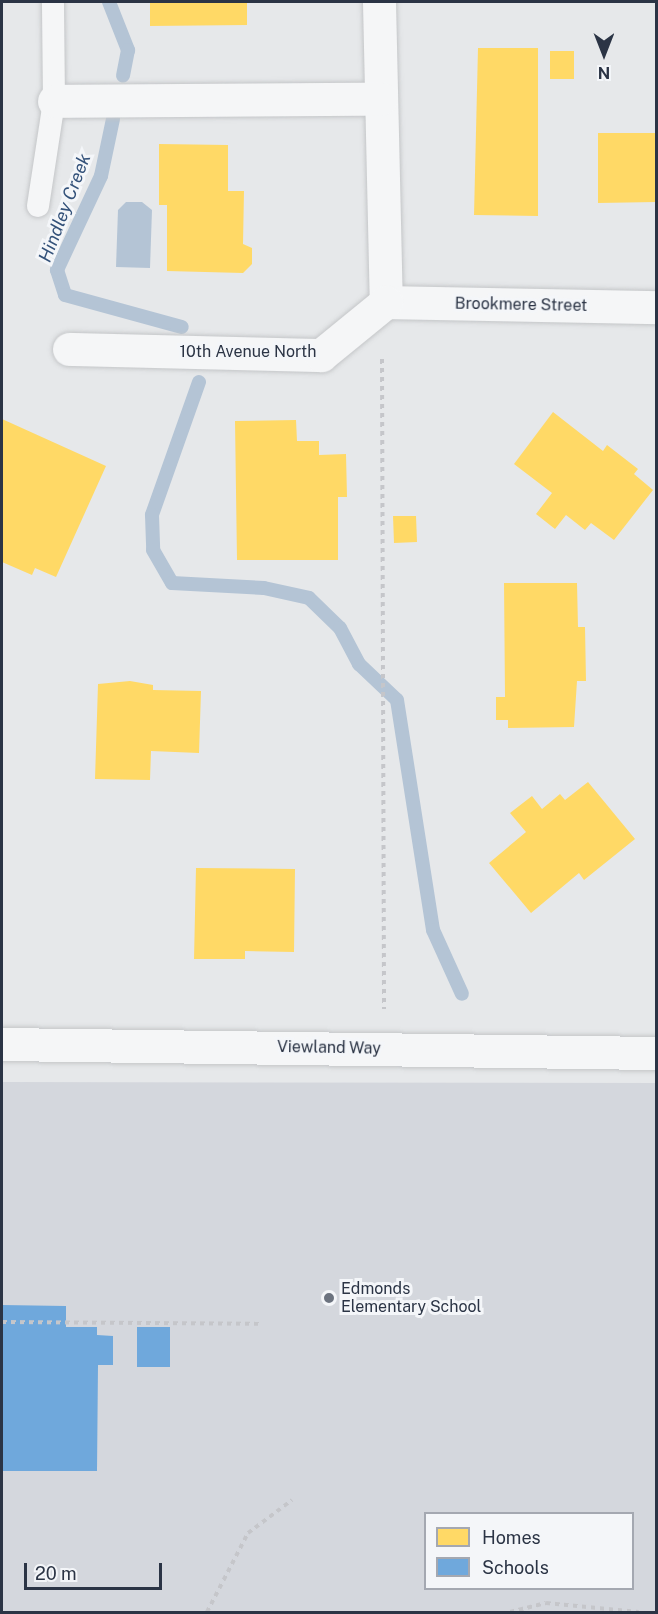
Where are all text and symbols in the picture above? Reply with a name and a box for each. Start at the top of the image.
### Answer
north arrow [574,24,634,84]
text: N [598,63,610,82]
water label: Hindley Creek [34,151,96,265]
street label: Brookmere Street [455,294,587,316]
street label: 10th Avenue North [180,342,316,362]
street label: Viewland Way [277,1037,381,1059]
place label: Edmonds Elementary School [341,1279,481,1317]
marker: Edmonds Elementary School [322,1291,336,1305]
legend [424,1512,634,1590]
text: Homes [482,1527,541,1548]
scale bar [27,1551,165,1589]
text: Schools [482,1557,549,1578]
text: 20 m [35,1563,77,1584]

